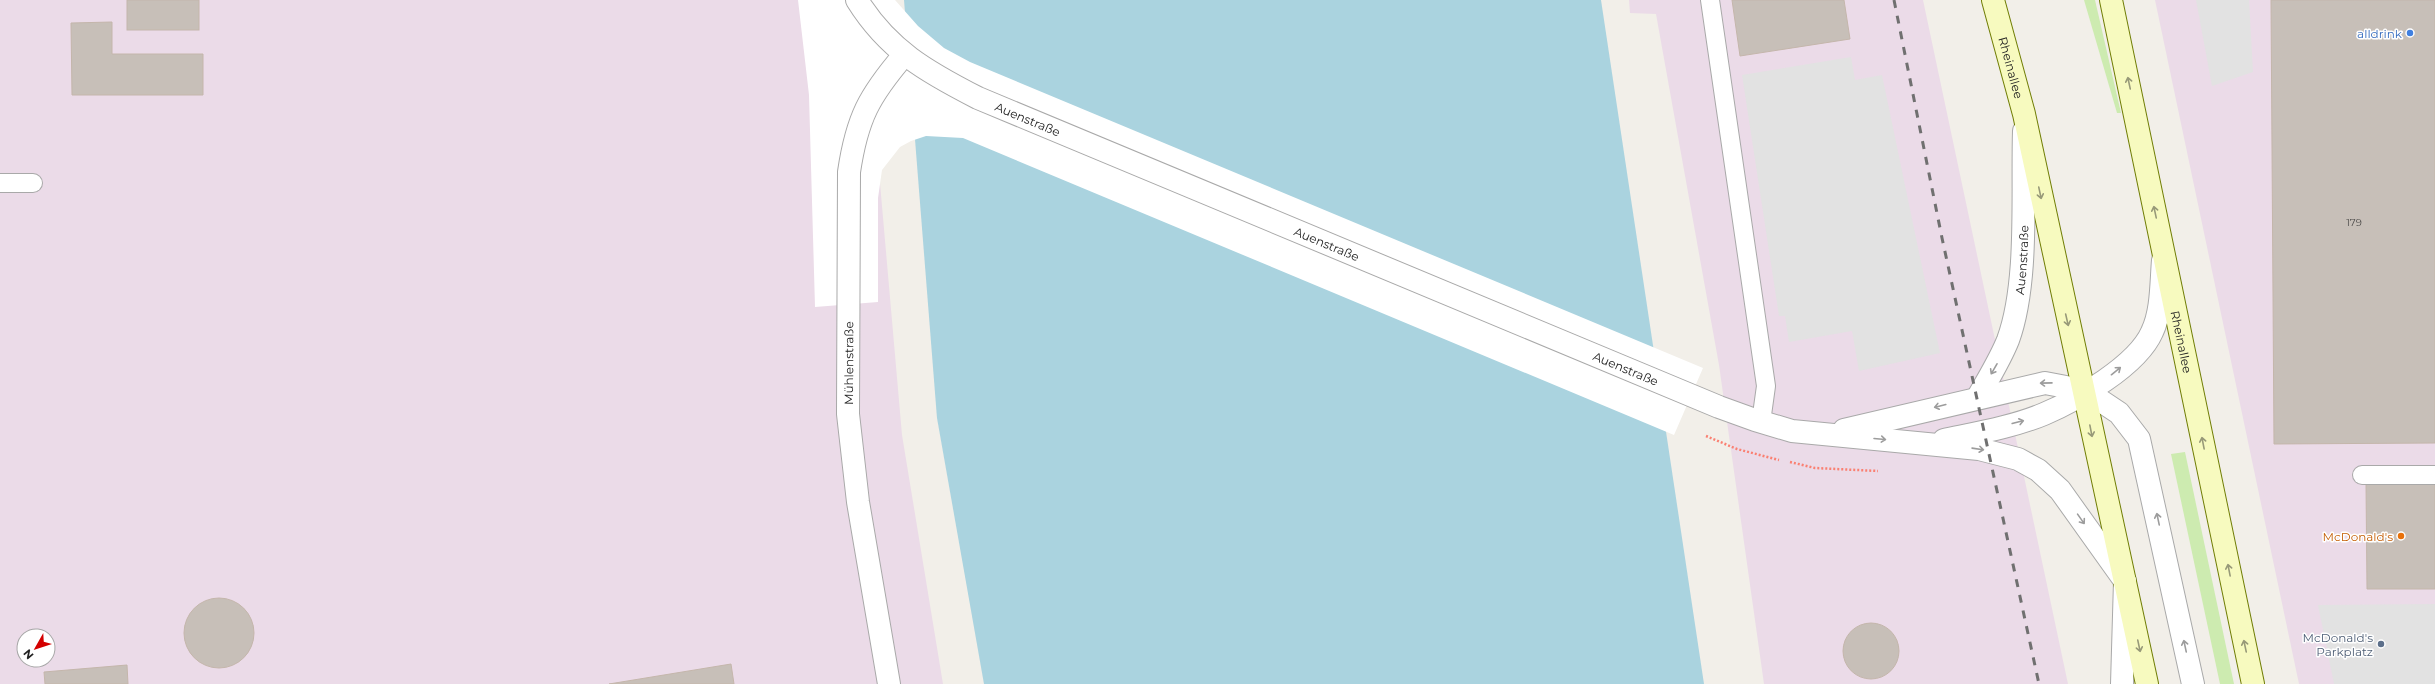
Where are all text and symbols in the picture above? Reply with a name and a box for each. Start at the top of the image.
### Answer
place label: alldrink [2357,26,2403,41]
marker: alldrink [2405,28,2415,38]
street label: Rheinallee [1996,35,2027,100]
one-way arrow [2124,77,2132,90]
street label: Auenstraße [993,99,1063,139]
one-way arrow [2037,186,2045,199]
one-way arrow [2151,206,2159,219]
house number: 179 [2346,216,2362,229]
street label: Auenstraße [1292,223,1362,264]
street label: Auenstraße [2011,225,2031,295]
street label: Rheinallee [2168,309,2196,374]
one-way arrow [2064,313,2072,326]
street label: Mühlenstraße [841,321,856,405]
street label: Auenstraße [1591,348,1661,388]
one-way arrow [1989,363,1997,375]
one-way arrow [2111,367,2121,376]
one-way arrow [2040,380,2053,387]
one-way arrow [1933,403,1946,411]
one-way arrow [2011,418,2024,425]
one-way arrow [2088,424,2096,437]
one-way arrow [1873,436,1886,443]
one-way arrow [2199,436,2207,449]
one-way arrow [1971,445,1984,453]
one-way arrow [2153,513,2161,526]
one-way arrow [2077,514,2085,525]
place label: McDonald's [2323,529,2393,544]
marker: McDonald's [2396,531,2406,541]
one-way arrow [2225,564,2233,577]
north arrow [16,628,56,668]
place label: McDonald's Parkplatz [2303,630,2373,659]
one-way arrow [2135,639,2143,652]
marker: McDonald's Parkplatz [2376,639,2386,649]
one-way arrow [2181,640,2189,653]
one-way arrow [2240,640,2248,653]
text: N [20,646,36,662]

